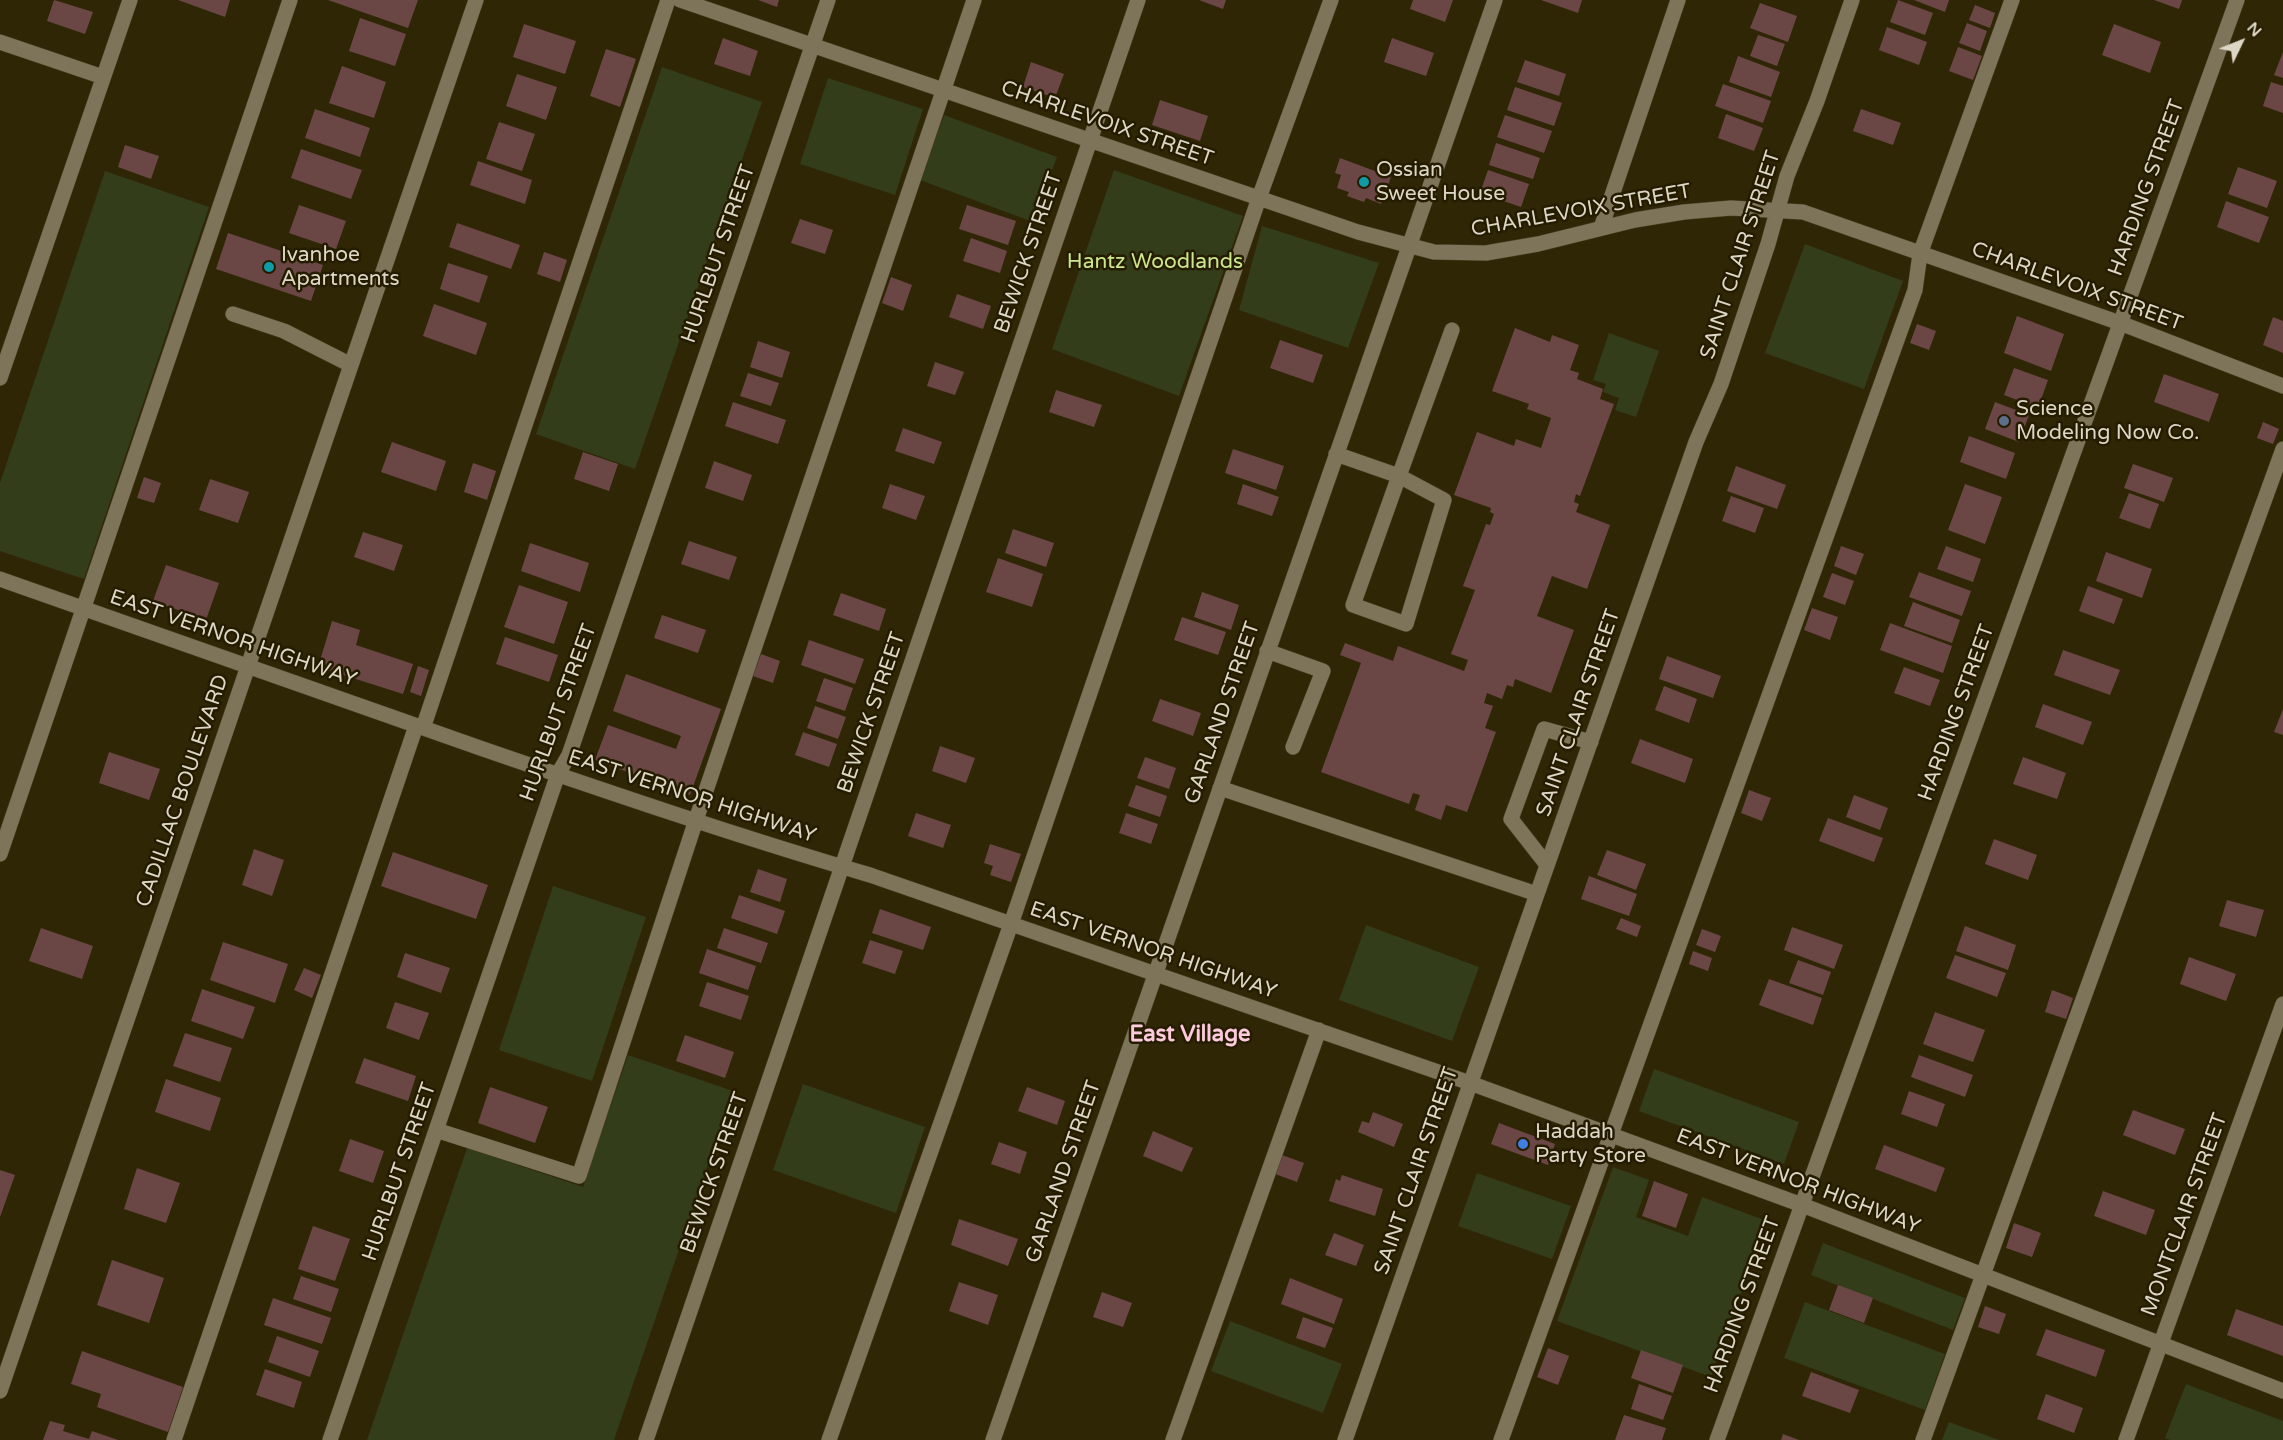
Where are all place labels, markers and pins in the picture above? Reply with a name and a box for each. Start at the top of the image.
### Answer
place label: Ossian Sweet House [1376,157,1505,207]
marker: Ossian Sweet House [1357,175,1371,189]
place label: Ivanhoe Apartments [281,242,399,292]
marker: Ivanhoe Apartments [262,260,276,274]
place label: Science Modeling Now Co. [2016,396,2199,446]
marker: Science Modeling Now Co. [1997,414,2011,428]
place label: Haddah Party Store [1535,1119,1646,1169]
marker: Haddah Party Store [1516,1137,1530,1151]

